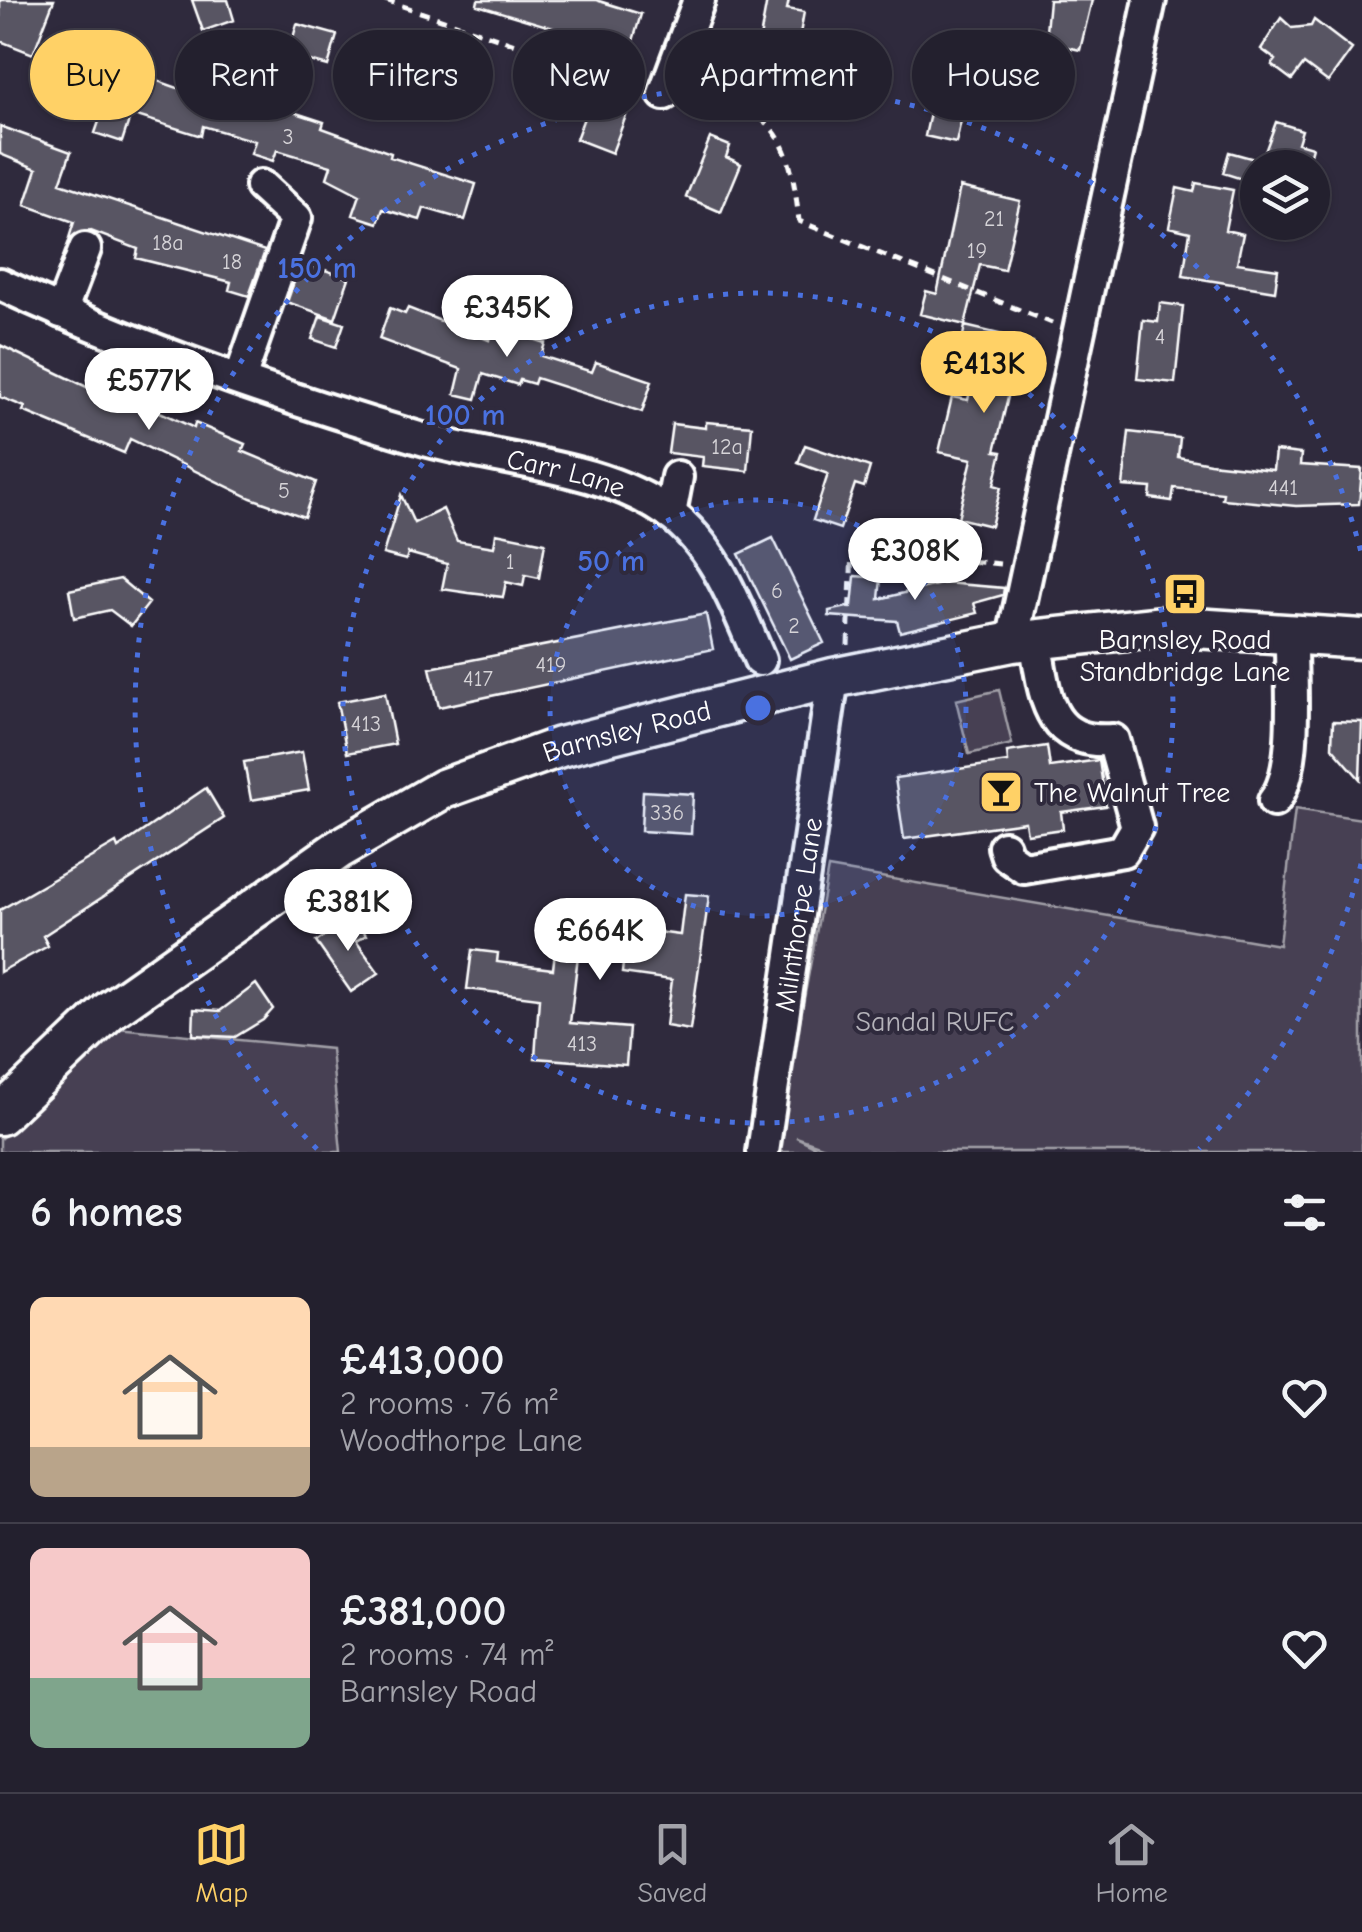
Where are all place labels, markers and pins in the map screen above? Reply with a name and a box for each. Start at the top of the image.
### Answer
pin: £345K [437,275,577,360]
pin: £413K [914,331,1054,416]
pin: £577K [79,348,219,433]
pin: £308K [845,518,985,603]
bus stop icon: Barnsley Road Standbridge Lane [1162,571,1208,617]
place label: Barnsley Road Standbridge Lane [1080,624,1290,688]
centre of rings [740,690,776,726]
bar icon: The Walnut Tree [978,769,1024,815]
place label: The Walnut Tree [1034,777,1230,809]
pin: £381K [278,869,418,954]
pin: £664K [530,898,670,983]

